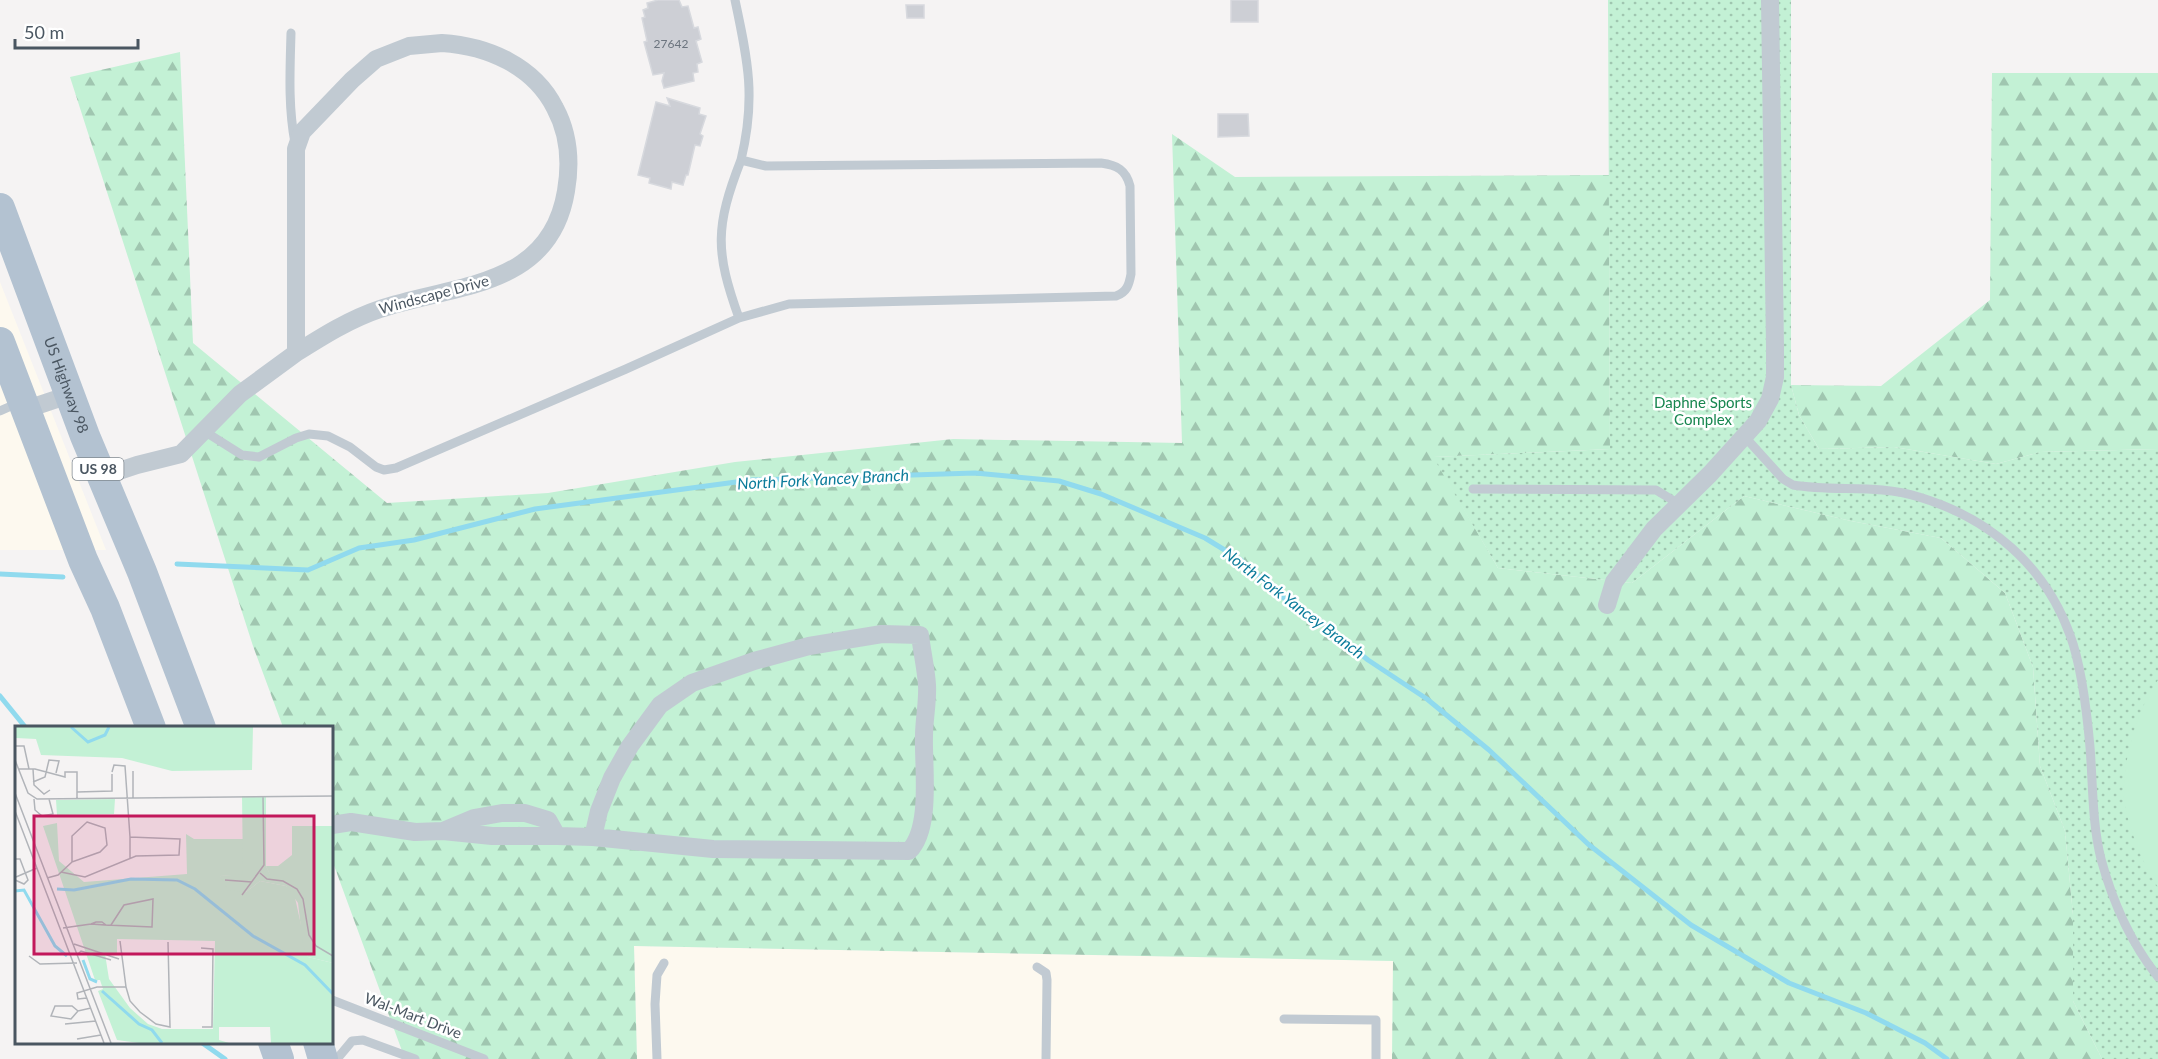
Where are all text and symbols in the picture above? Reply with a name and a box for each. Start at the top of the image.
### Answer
scale bar [15,12,138,50]
text: 50 m [24,21,64,43]
house number: 27642 [654,36,688,51]
street label: Windscape Drive [377,271,491,317]
street label: US Highway 98 [41,334,93,436]
park label: Daphne Sports Complex [1654,393,1752,428]
road number: US 98 [72,458,124,480]
water label: North Fork Yancey Branch [737,465,909,492]
water label: North Fork Yancey Branch [1220,543,1369,662]
inset map [15,726,333,1044]
street label: Wal-Mart Drive [362,988,465,1042]

